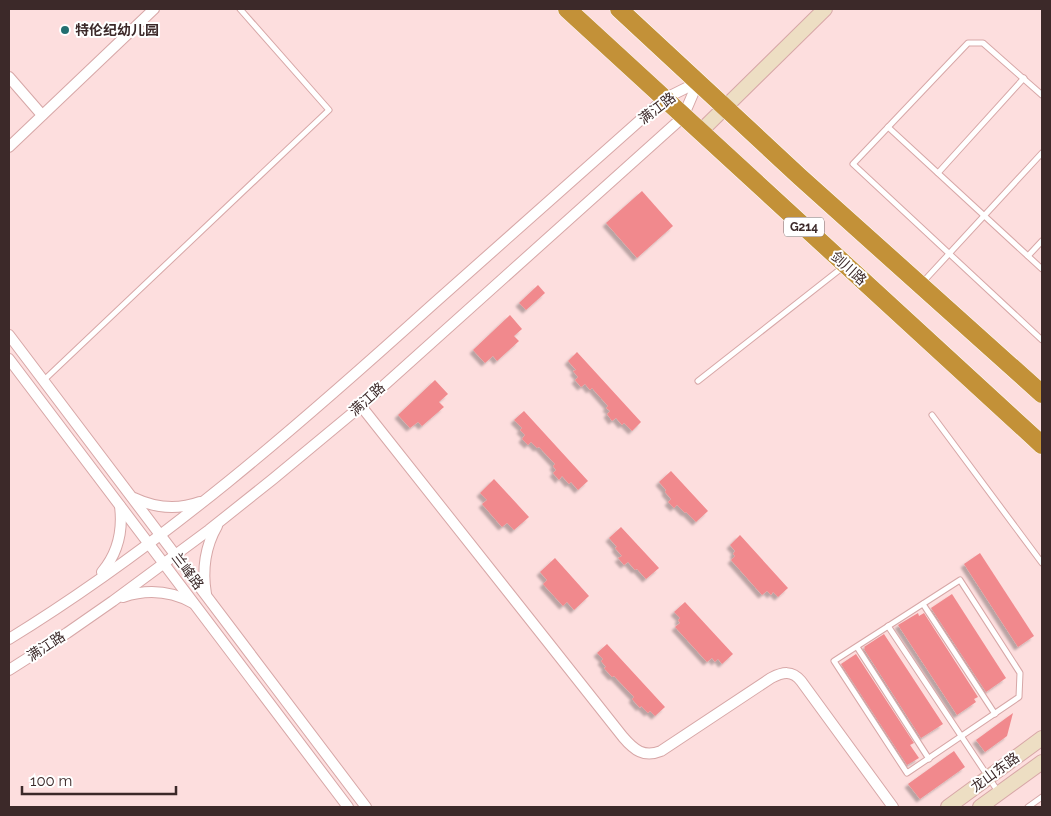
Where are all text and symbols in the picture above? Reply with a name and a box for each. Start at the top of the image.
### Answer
place label: 特伦纪幼儿园 [75,22,159,38]
marker: 特伦纪幼儿园 [59,24,71,36]
street label: 满江路 [635,89,679,127]
road number: G214 [784,218,824,236]
street label: 剑川路 [828,248,870,288]
street label: 满江路 [346,379,388,419]
street label: 兰峰路 [169,549,207,593]
street label: 满江路 [24,628,68,664]
street label: 龙山东路 [968,749,1022,795]
scale bar [22,764,176,796]
text: 100 m [30,772,72,790]

